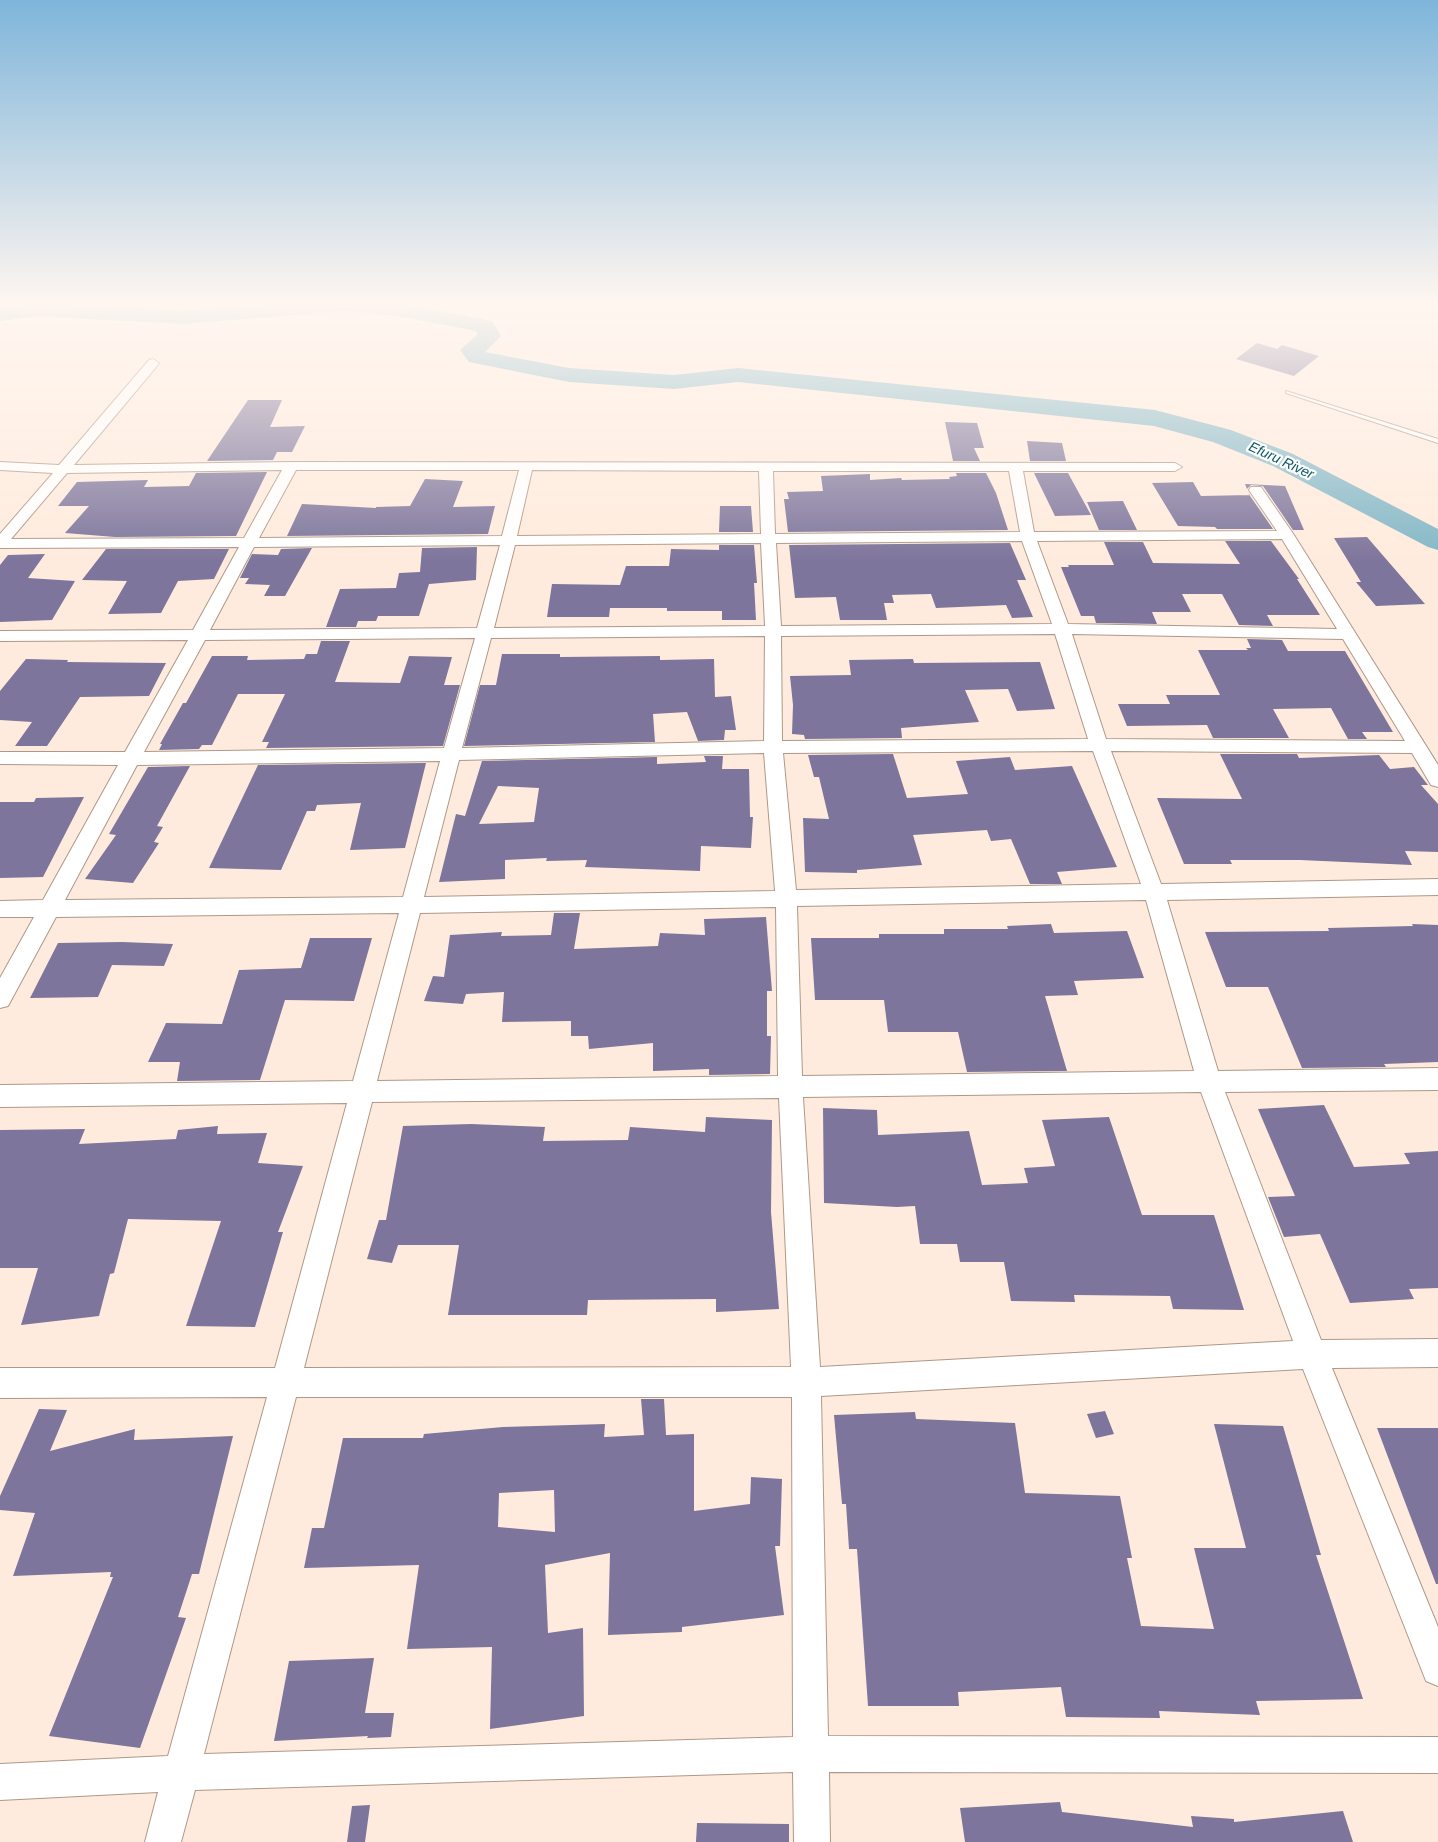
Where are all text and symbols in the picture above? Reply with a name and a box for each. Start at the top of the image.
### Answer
water label: Efuru River [1246,439,1316,483]

